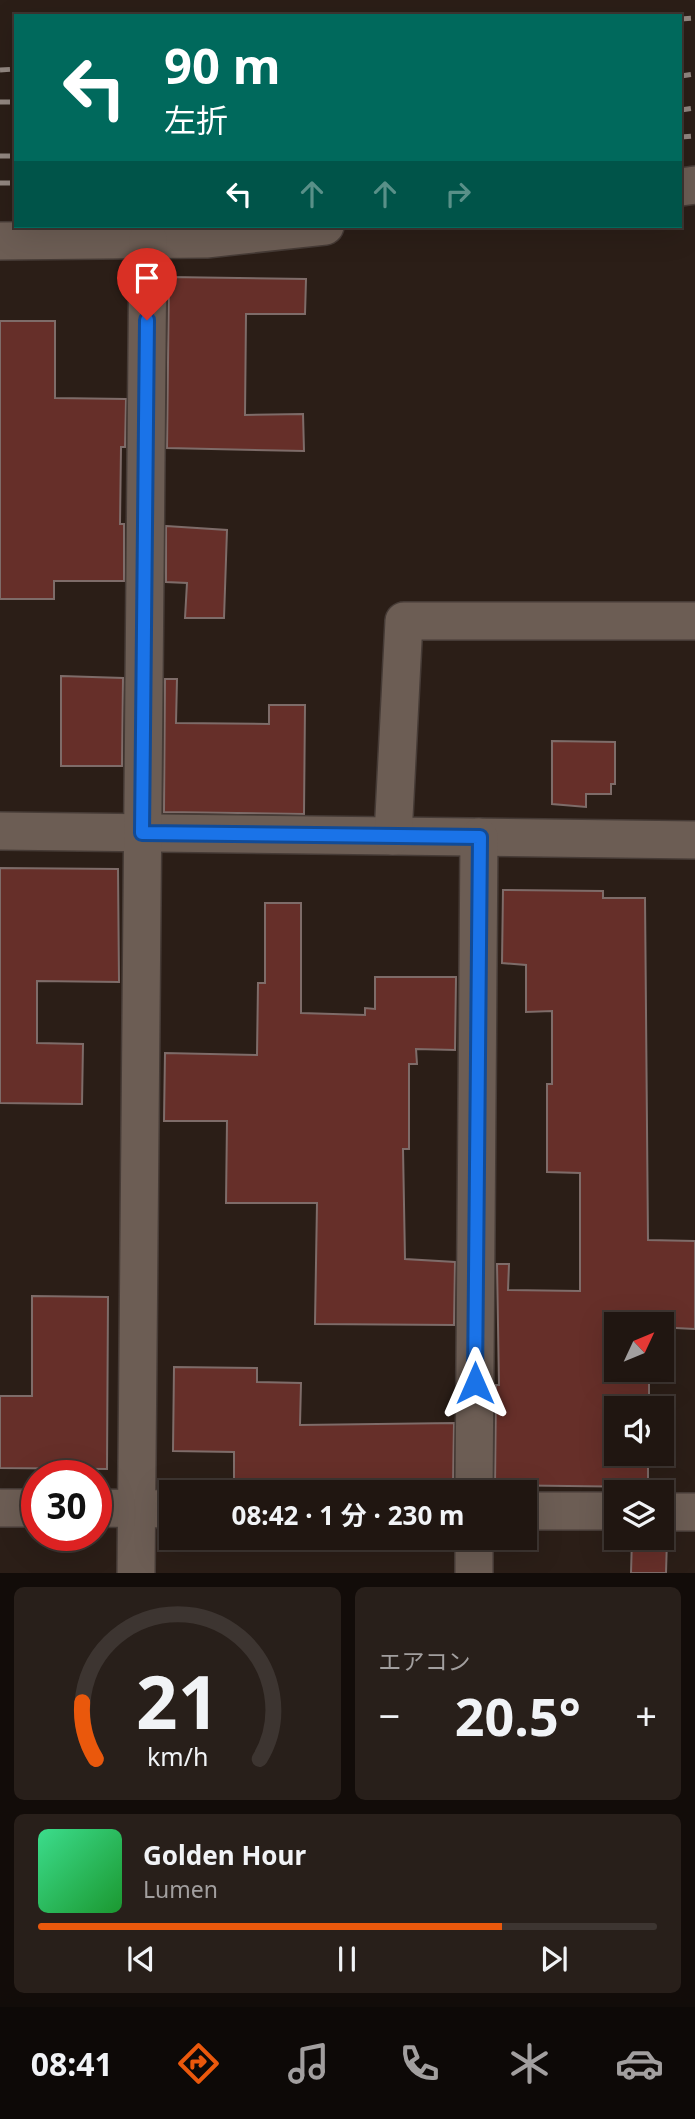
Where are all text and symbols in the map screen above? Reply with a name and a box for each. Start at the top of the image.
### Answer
text: 90 m [164,32,281,98]
icon: left [49,42,140,133]
text: 左折 [164,98,228,141]
icon: left [220,175,258,213]
icon: ahead [293,175,331,213]
icon: ahead [366,175,404,213]
icon: right [439,175,477,213]
pin [117,248,177,320]
icon: arrive [128,259,166,297]
north arrow [604,1312,674,1382]
map controls [604,1312,674,1550]
position arrow [438,1346,512,1420]
button: sound [604,1396,674,1466]
speed limit sign: 30 [21,1460,112,1551]
button: layers [604,1480,674,1550]
text: 08:42 · 1 分 · 230 m [232,1497,464,1533]
text: エアコン [379,1645,471,1677]
text: 21 [136,1652,219,1751]
text: 20.5° [455,1680,581,1751]
text: − [379,1689,400,1741]
text: + [635,1689,657,1741]
text: km/h [146,1739,208,1773]
text: Golden Hour [143,1837,306,1873]
text: Lumen [143,1873,218,1905]
icon: previous [122,1940,160,1978]
icon: pause [328,1940,366,1978]
icon: next [535,1940,573,1978]
icon: directions [174,2039,223,2088]
icon: music [284,2039,333,2088]
icon: phone [395,2039,444,2088]
icon: climate [505,2039,554,2088]
icon: car [615,2039,664,2088]
text: 08:41 [31,2042,113,2085]

